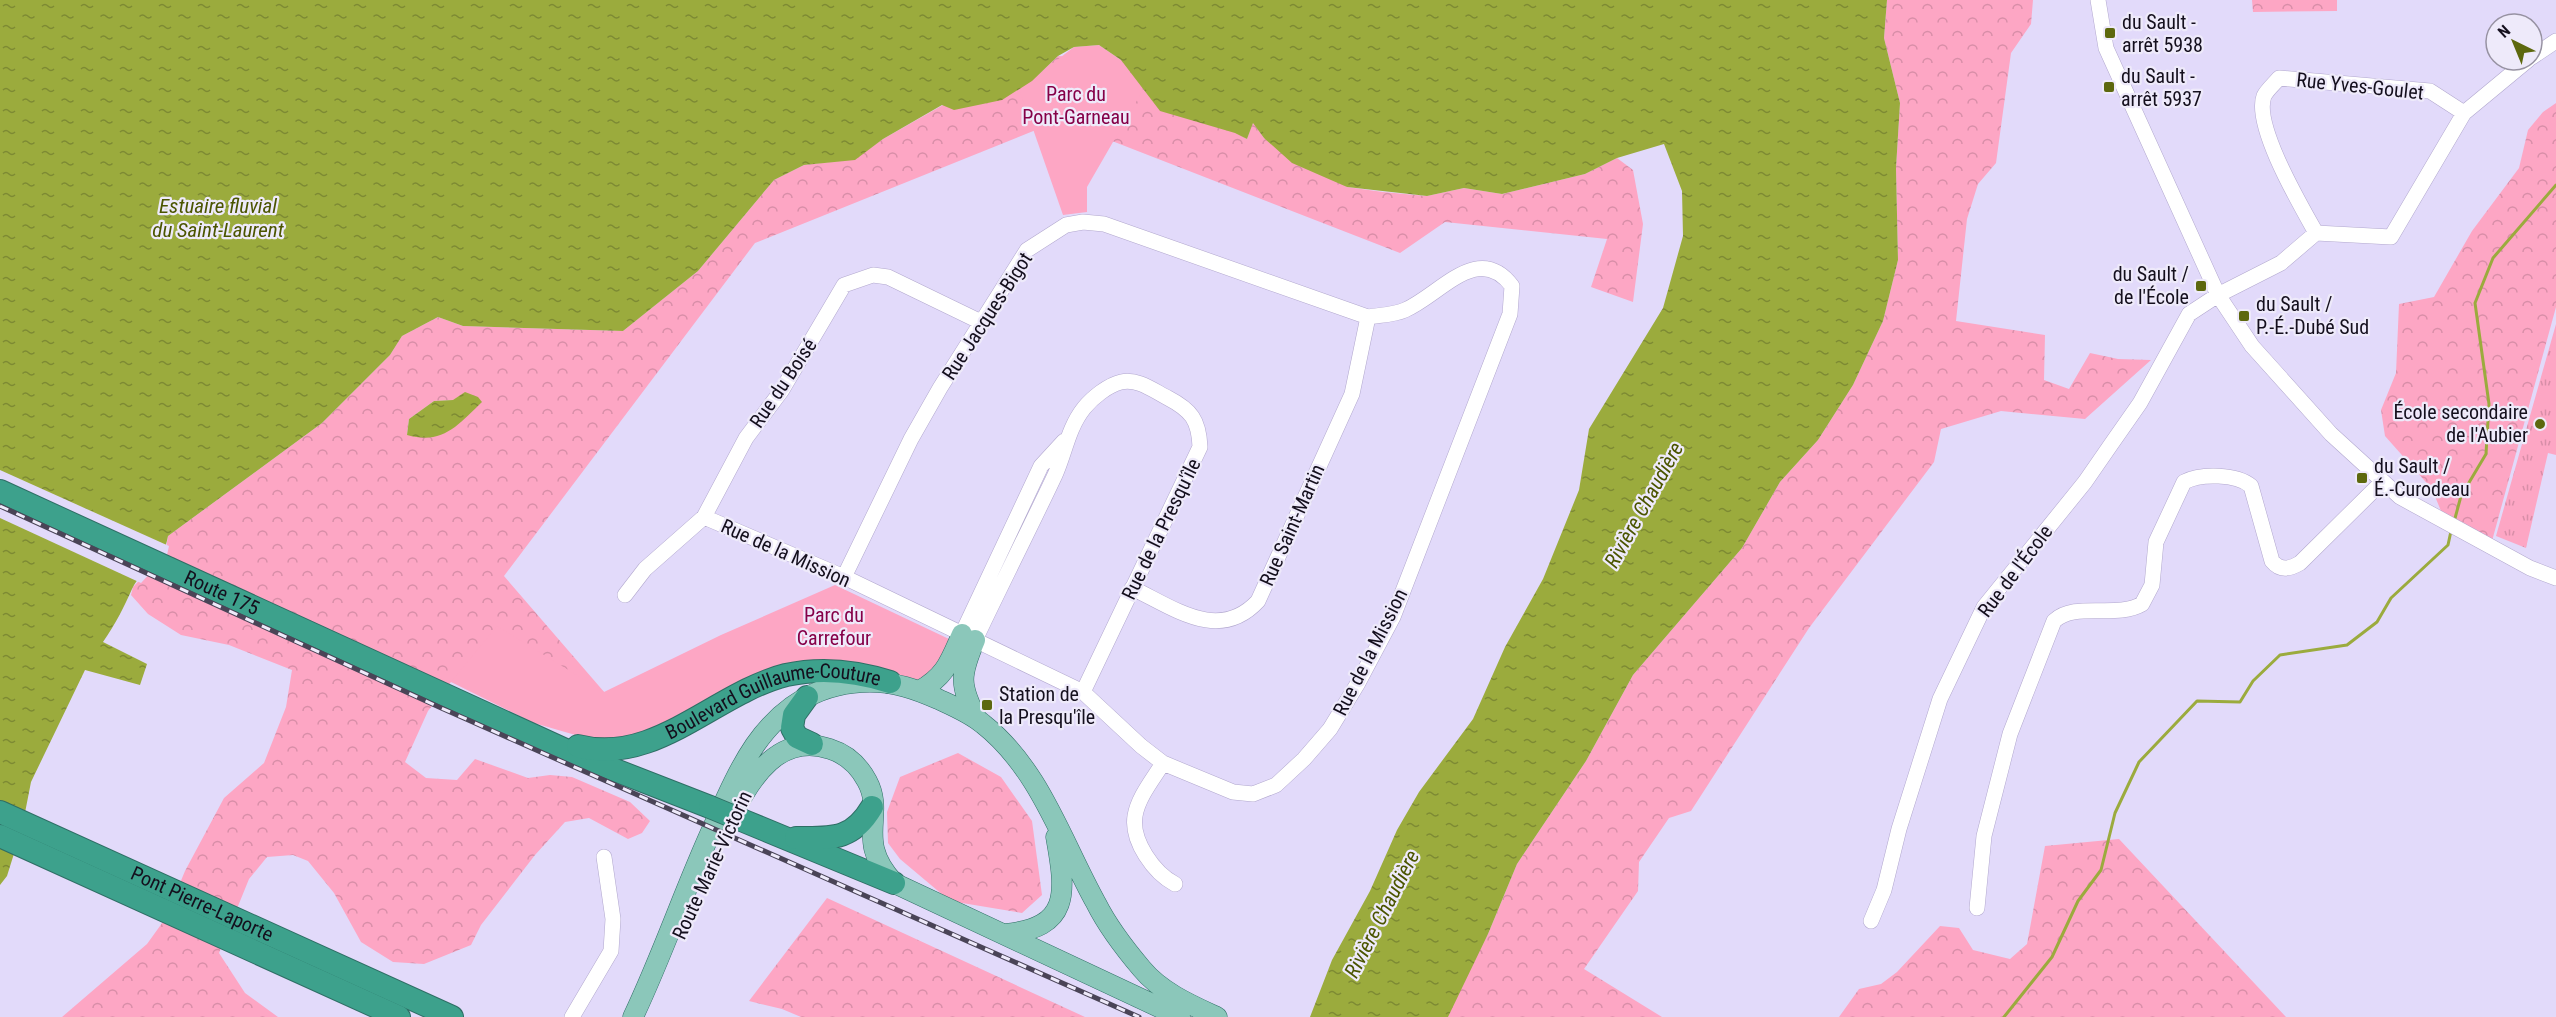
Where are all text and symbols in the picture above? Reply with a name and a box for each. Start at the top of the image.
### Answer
place label: du Sault - arrêt 5938 [2122,10,2203,57]
north arrow [2484,12,2544,72]
text: N [2494,21,2514,42]
marker: du Sault - arrêt 5938 [2103,26,2117,40]
place label: du Sault - arrêt 5937 [2121,64,2202,111]
street label: Rue Yves-Goulet [2295,67,2425,105]
marker: du Sault - arrêt 5937 [2102,80,2116,94]
park label: Parc du Pont-Garneau [1022,82,1130,129]
water label: Estuaire fluvial du Saint-Laurent [152,194,285,242]
street label: Rue Jacques-Bigot [937,248,1037,384]
place label: du Sault / de l'École [2113,262,2189,309]
marker: du Sault / de l'École [2194,279,2208,293]
place label: du Sault / P.-É.-Dubé Sud [2256,292,2369,339]
marker: du Sault / P.-É.-Dubé Sud [2237,309,2251,323]
street label: Rue du Boisé [744,334,822,432]
place label: École secondaire de l'Aubier [2394,400,2528,447]
marker: École secondaire de l'Aubier [2533,417,2547,431]
water label: Rivière Chaudière [1600,438,1688,572]
street label: Rue de la Presqu'île [1116,454,1206,604]
place label: du Sault / É.-Curodeau [2374,454,2470,501]
street label: Rue Saint-Martin [1254,460,1330,590]
marker: du Sault / É.-Curodeau [2355,471,2369,485]
street label: Rue de la Mission [718,514,854,592]
street label: Rue de l'École [1973,520,2057,622]
street label: Route 175 [181,565,263,620]
street label: Rue de la Mission [1328,585,1412,719]
park label: Parc du Carrefour [797,603,871,650]
street label: Boulevard Guillaume-Couture [661,659,884,744]
place label: Station de la Presqu'île [999,682,1095,729]
marker: Station de la Presqu'île [980,698,994,712]
street label: Route Marie-Victorin [667,787,757,943]
water label: Rivière Chaudière [1340,846,1424,982]
street label: Pont Pierre-Laporte [127,861,277,946]

